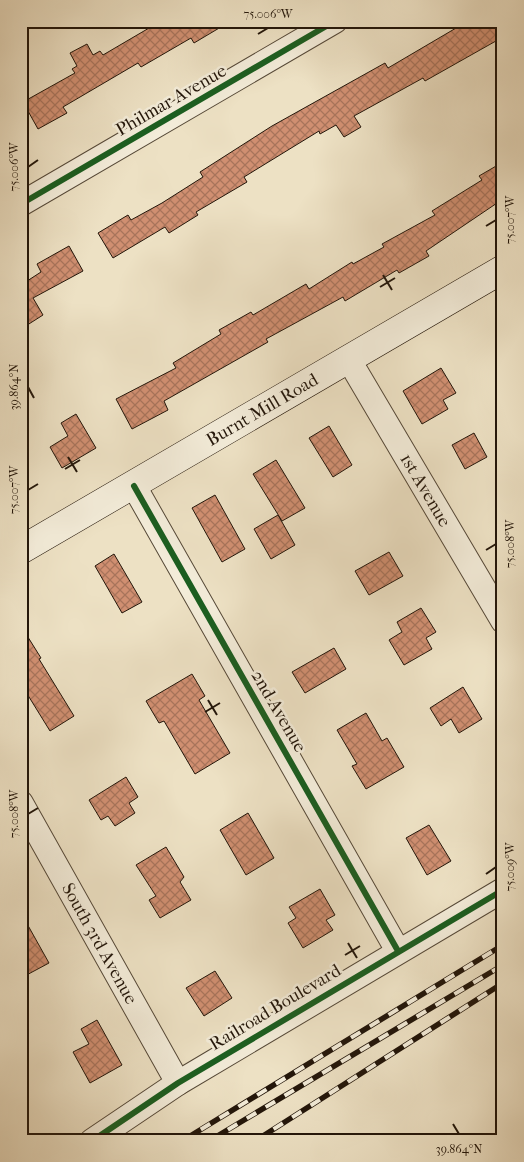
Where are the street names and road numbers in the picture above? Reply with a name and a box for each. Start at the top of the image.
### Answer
street label: Philmar Avenue [112,60,230,141]
street label: Burnt Mill Road [203,369,322,451]
street label: 1st Avenue [396,450,455,531]
street label: 2nd Avenue [247,666,311,756]
street label: South 3rd Avenue [57,879,142,1008]
street label: Railroad Boulevard [206,960,345,1055]

